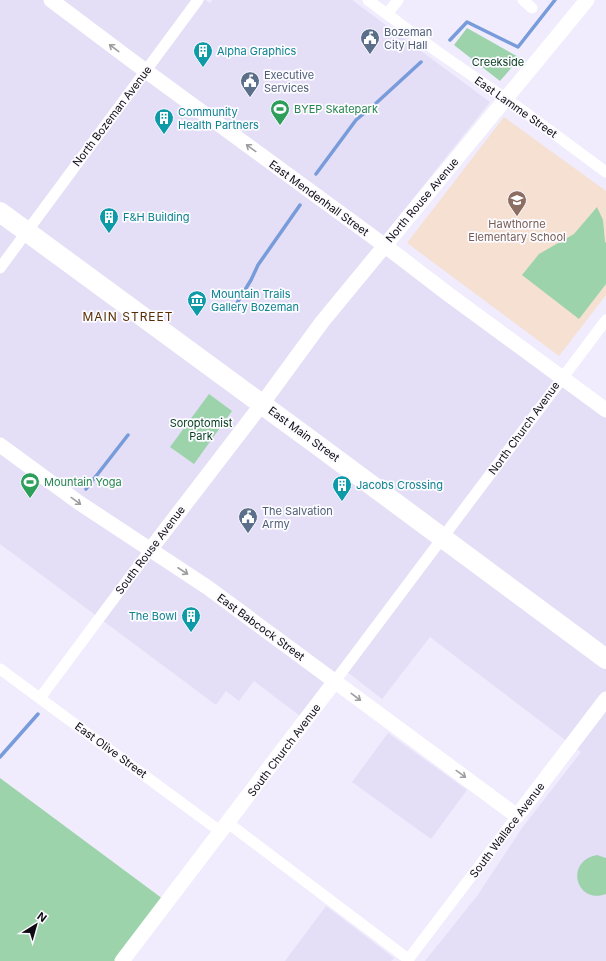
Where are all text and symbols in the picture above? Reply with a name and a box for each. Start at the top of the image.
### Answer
place label: Bozeman City Hall [384,25,432,52]
public building icon: Bozeman City Hall [359,27,381,55]
building icon: Alpha Graphics [192,40,214,68]
one-way arrow [109,44,120,52]
place label: Alpha Graphics [217,44,296,58]
park label: Creekside [472,55,524,69]
street label: North Bozeman Avenue [70,63,154,169]
place label: Executive Services [264,68,314,95]
public building icon: Executive Services [239,70,261,98]
street label: East Lamme Street [472,73,560,141]
sports icon: BYEP Skatepark [269,98,291,126]
place label: BYEP Skatepark [294,102,378,116]
place label: Community Health Partners [178,105,259,132]
building icon: Community Health Partners [153,107,175,135]
one-way arrow [245,144,256,153]
street label: North Rouse Avenue [382,155,462,245]
street label: East Mendenhall Street [266,157,372,239]
school or university icon: Hawthorne Elementary School [506,189,528,217]
building icon: F&H Building [98,206,120,234]
place label: F&H Building [123,210,190,224]
place label: Hawthorne Elementary School [468,217,566,244]
place label: Mountain Trails Gallery Bozeman [211,287,299,314]
museum icon: Mountain Trails Gallery Bozeman [186,289,208,317]
district label: MAIN STREET [82,309,174,324]
street label: North Church Avenue [485,379,563,477]
street label: East Main Street [266,403,343,465]
park label: Soroptomist Park [170,416,233,443]
sports icon: Mountain Yoga [19,471,41,499]
building icon: Jacobs Crossing [331,474,353,502]
place label: Mountain Yoga [44,475,122,489]
place label: Jacobs Crossing [356,478,443,492]
one-way arrow [71,497,82,505]
street label: South Rouse Avenue [112,503,188,597]
place label: The Salvation Army [262,504,333,531]
public building icon: The Salvation Army [237,506,259,534]
one-way arrow [177,567,188,575]
street label: East Babcock Street [215,591,308,664]
building icon: The Bowl [180,605,202,633]
place label: The Bowl [129,609,177,623]
one-way arrow [351,693,362,701]
street label: South Church Avenue [244,701,324,799]
street label: East Olive Street [72,719,150,781]
one-way arrow [455,770,466,778]
street label: South Wallace Avenue [467,780,547,880]
north arrow [16,905,56,945]
text: N [34,909,50,925]

